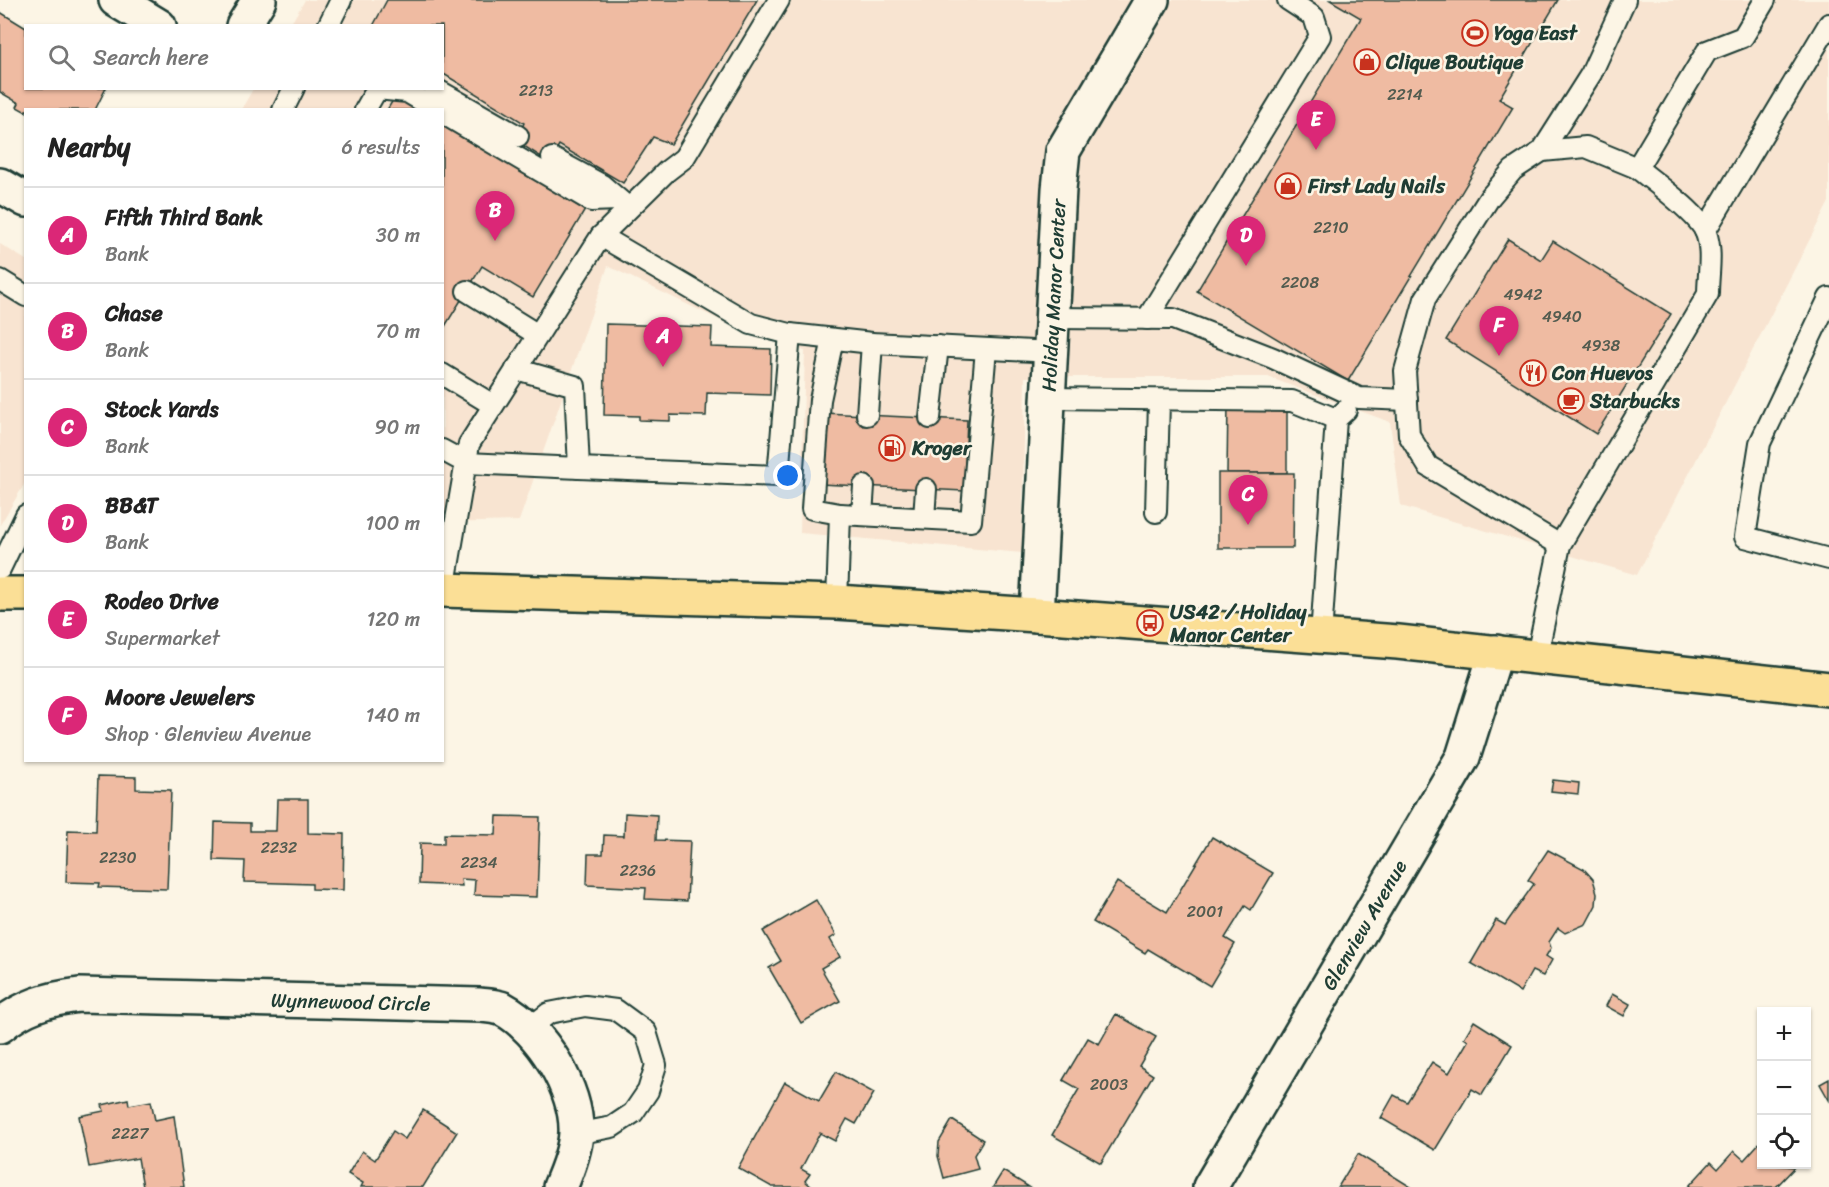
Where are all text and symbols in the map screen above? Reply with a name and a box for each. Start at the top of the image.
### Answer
place label: Yoga East [1494,16,1579,51]
sports icon: Yoga East [1460,18,1490,48]
search box [24,24,444,90]
text: Search here [93,38,209,77]
icon: search [45,41,78,74]
place label: Clique Boutique [1385,45,1524,80]
shop icon: Clique Boutique [1352,47,1382,77]
house number: 2213 [519,76,553,105]
house number: 2214 [1387,80,1423,109]
pin: E [1296,100,1336,150]
text: Nearby [48,124,130,170]
text: 6 results [341,130,420,165]
place label: First Lady Nails [1307,169,1446,204]
shop icon: First Lady Nails [1273,171,1303,201]
pin: B [476,192,514,241]
street label: Holiday Manor Center [1031,197,1076,392]
text: Fifth Third Bank [105,198,263,237]
house number: 2210 [1313,213,1349,242]
pin: D [1226,216,1266,266]
text: A [61,218,74,253]
text: 30 m [376,218,420,253]
text: Bank [105,237,149,272]
house number: 2208 [1281,268,1319,297]
house number: 4942 [1503,280,1543,309]
text: Chase [105,294,163,333]
house number: 4940 [1542,302,1582,331]
pin: F [1480,306,1518,356]
text: B [61,314,74,349]
text: 70 m [375,314,420,349]
pin: A [644,318,682,367]
house number: 4938 [1582,331,1620,360]
text: Bank [105,333,149,368]
place label: Con Huevos [1551,356,1654,391]
restaurant icon: Con Huevos [1518,358,1548,388]
place label: Starbucks [1589,384,1681,419]
cafe icon: Starbucks [1556,386,1586,416]
text: Stock Yards [105,390,218,429]
text: C [61,410,74,445]
text: 90 m [375,410,420,445]
text: Bank [105,429,149,464]
place label: Kroger [911,431,973,466]
fuel station icon: Kroger [877,433,907,463]
your location [773,461,802,490]
pin: C [1228,476,1268,525]
text: BB&T [105,486,158,525]
text: D [62,506,73,541]
text: 100 m [366,506,420,541]
text: Bank [105,525,149,560]
text: Rodeo Drive [105,582,219,621]
place label: US42 / Holiday Manor Center [1169,595,1307,653]
text: E [62,602,73,637]
text: 120 m [367,602,420,637]
bus stop icon: US42 / Holiday Manor Center [1135,608,1165,638]
text: Supermarket [105,621,220,656]
text: Moore Jewelers [105,678,255,717]
text: F [62,698,73,733]
text: 140 m [366,698,420,733]
text: Shop · Glenview Avenue [105,717,311,752]
house number: 2232 [261,833,297,862]
house number: 2230 [99,843,137,872]
house number: 2234 [460,848,498,877]
street label: Glenview Avenue [1312,853,1417,997]
house number: 2236 [620,856,656,885]
house number: 2001 [1187,897,1223,926]
street label: Wynnewood Circle [271,982,431,1021]
map controls [1757,1007,1811,1169]
button: + [1757,1007,1811,1061]
button: − [1757,1061,1811,1115]
house number: 2003 [1090,1070,1128,1099]
button: locate [1757,1115,1811,1169]
house number: 2227 [112,1119,149,1148]

